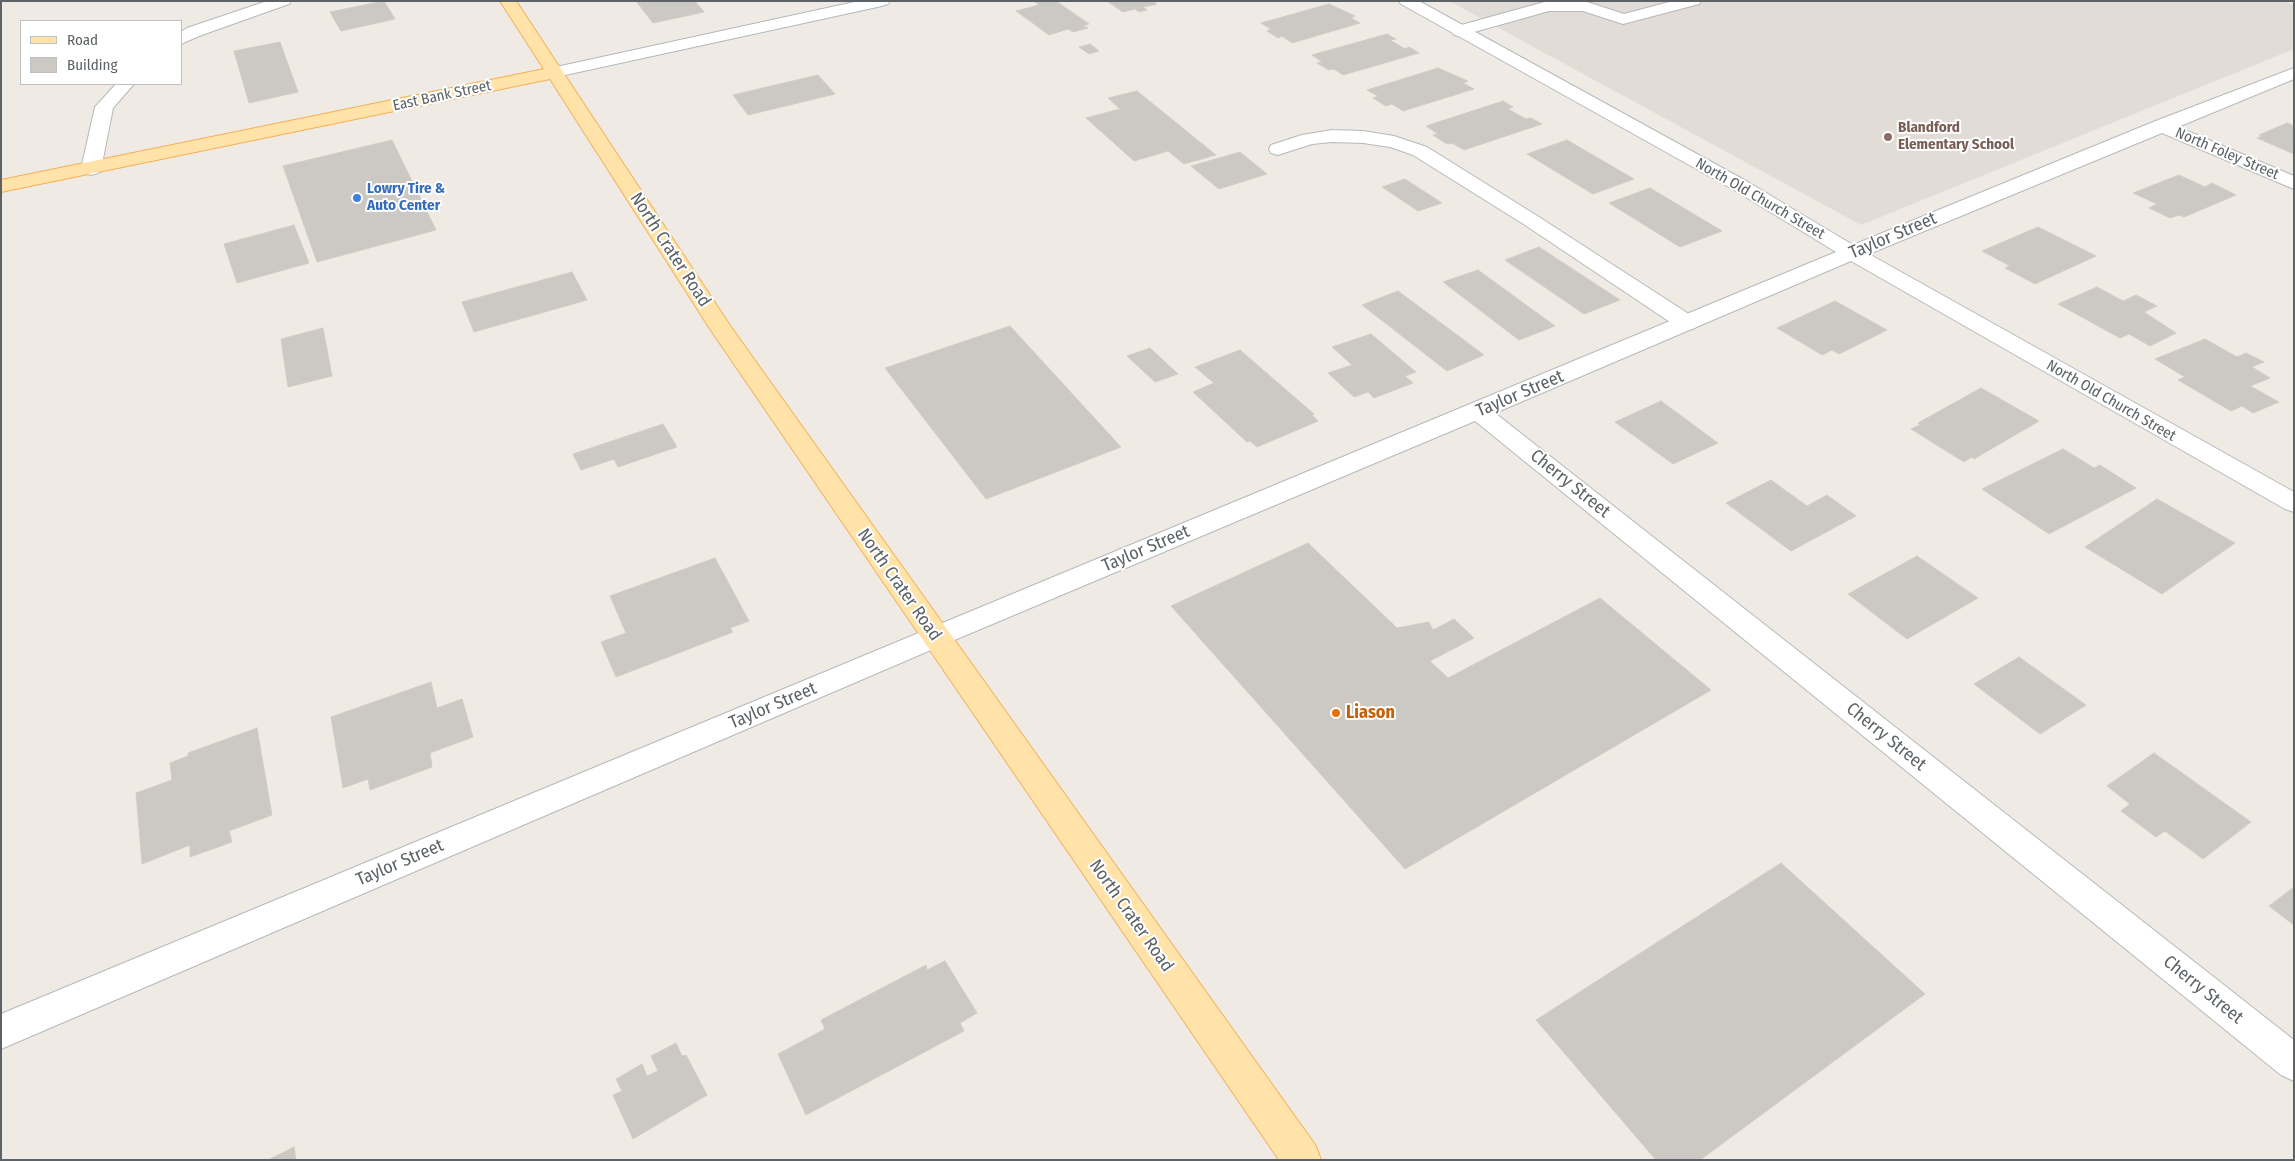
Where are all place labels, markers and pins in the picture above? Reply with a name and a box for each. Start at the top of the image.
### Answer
place label: Blandford Elementary School [1898,119,2014,154]
marker: Blandford Elementary School [1882,131,1894,143]
place label: Lowry Tire & Auto Center [367,180,445,215]
marker: Lowry Tire & Auto Center [351,192,363,204]
place label: Liason [1346,702,1395,724]
marker: Liason [1330,707,1342,719]

